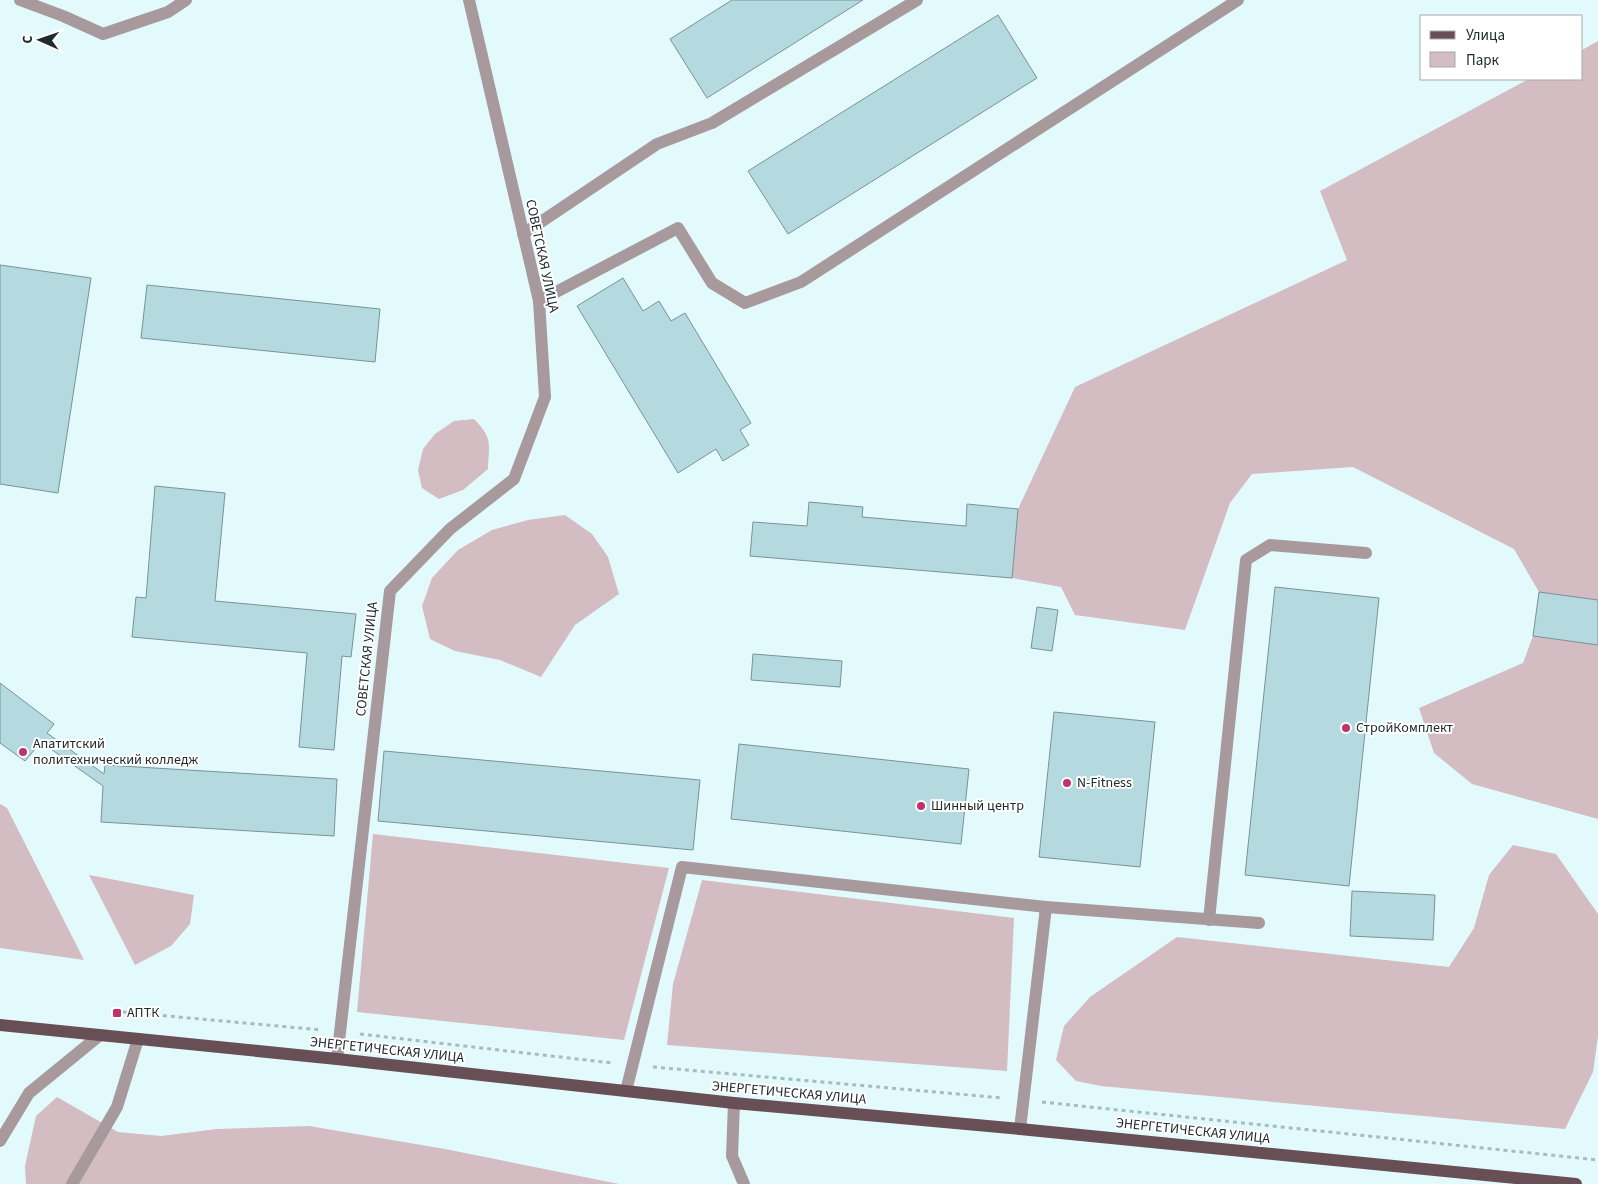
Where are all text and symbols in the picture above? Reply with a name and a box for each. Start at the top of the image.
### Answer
north arrow [15,15,65,65]
legend [1420,15,1583,80]
text: Улица [1466,25,1505,46]
text: С [18,35,38,44]
text: Парк [1466,50,1500,71]
street label: СОВЕТСКАЯ УЛИЦА [520,198,564,315]
street label: СОВЕТСКАЯ УЛИЦА [351,600,383,717]
place label: СтройКомплект [1356,718,1454,738]
marker: СтройКомплект [1340,722,1352,734]
place label: Апатитский политехнический колледж [33,734,198,770]
marker: Апатитский политехнический колледж [17,746,29,758]
place label: N-Fitness [1077,773,1132,793]
marker: N-Fitness [1061,777,1073,789]
place label: Шинный центр [931,796,1024,816]
marker: Шинный центр [915,800,927,812]
place label: АПТК [127,1003,160,1023]
marker: АПТК [111,1007,123,1019]
street label: ЭНЕРГЕТИЧЕСКАЯ УЛИЦА [309,1032,465,1068]
street label: ЭНЕРГЕТИЧЕСКАЯ УЛИЦА [711,1076,867,1110]
street label: ЭНЕРГЕТИЧЕСКАЯ УЛИЦА [1115,1113,1271,1149]

